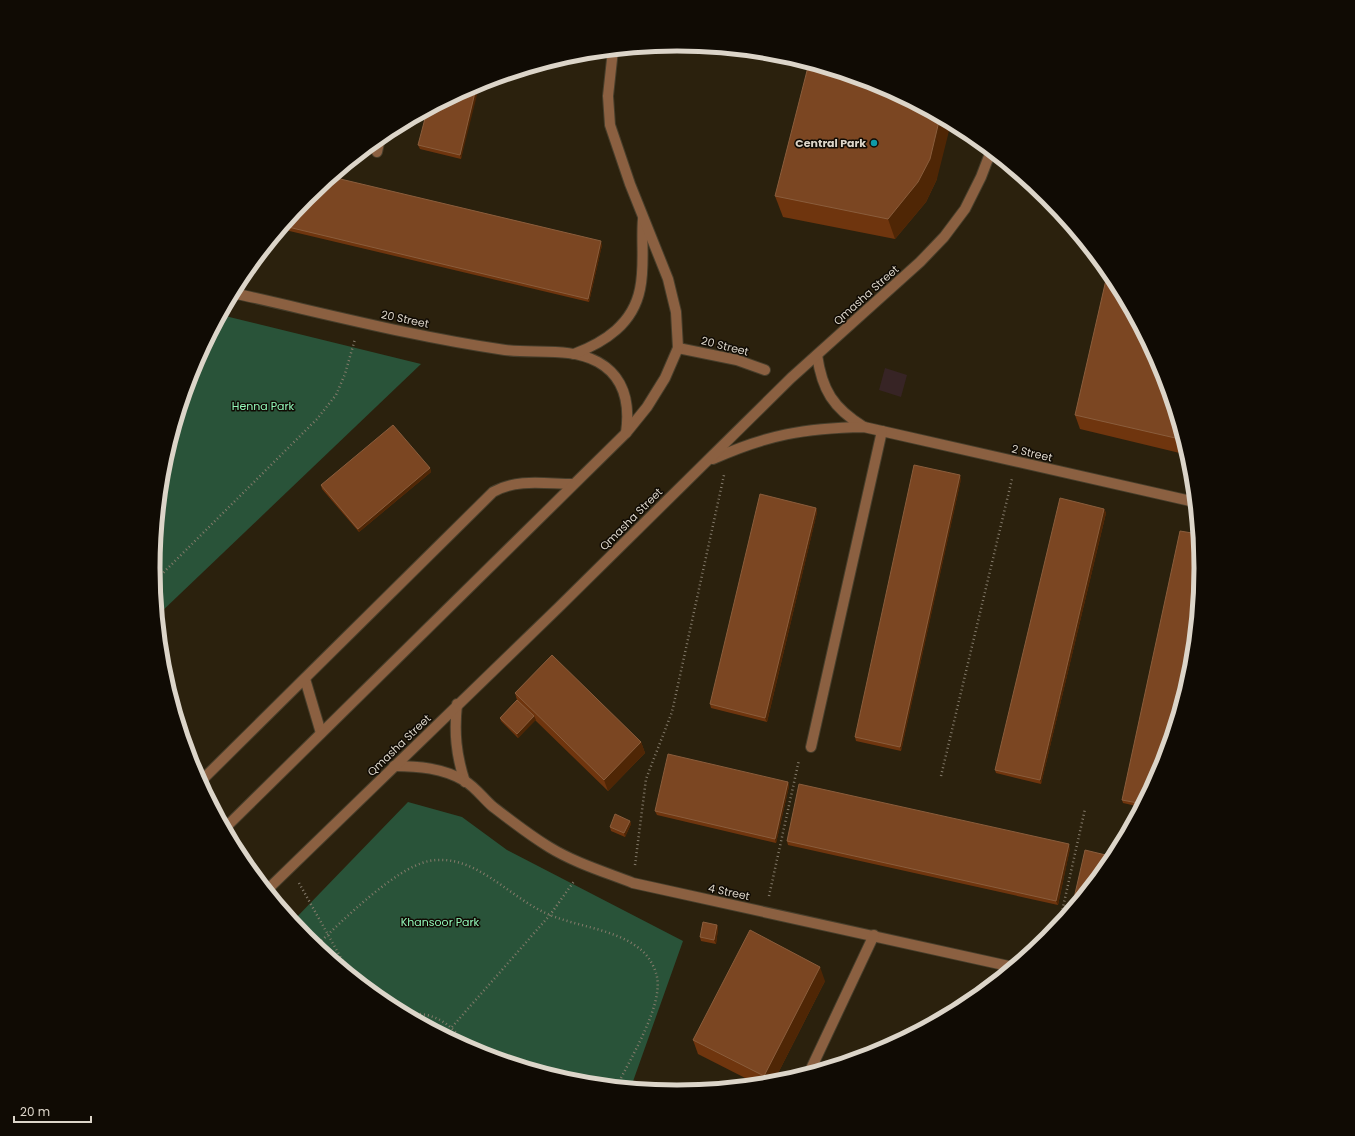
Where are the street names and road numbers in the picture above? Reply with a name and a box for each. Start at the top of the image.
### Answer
street label: Qmasha Street [830,261,902,329]
street label: 20 Street [380,306,430,332]
street label: 20 Street [700,332,750,360]
street label: 2 Street [1010,441,1054,465]
street label: Qmasha Street [596,484,666,554]
street label: Qmasha Street [364,710,434,780]
street label: 4 Street [707,880,751,904]

